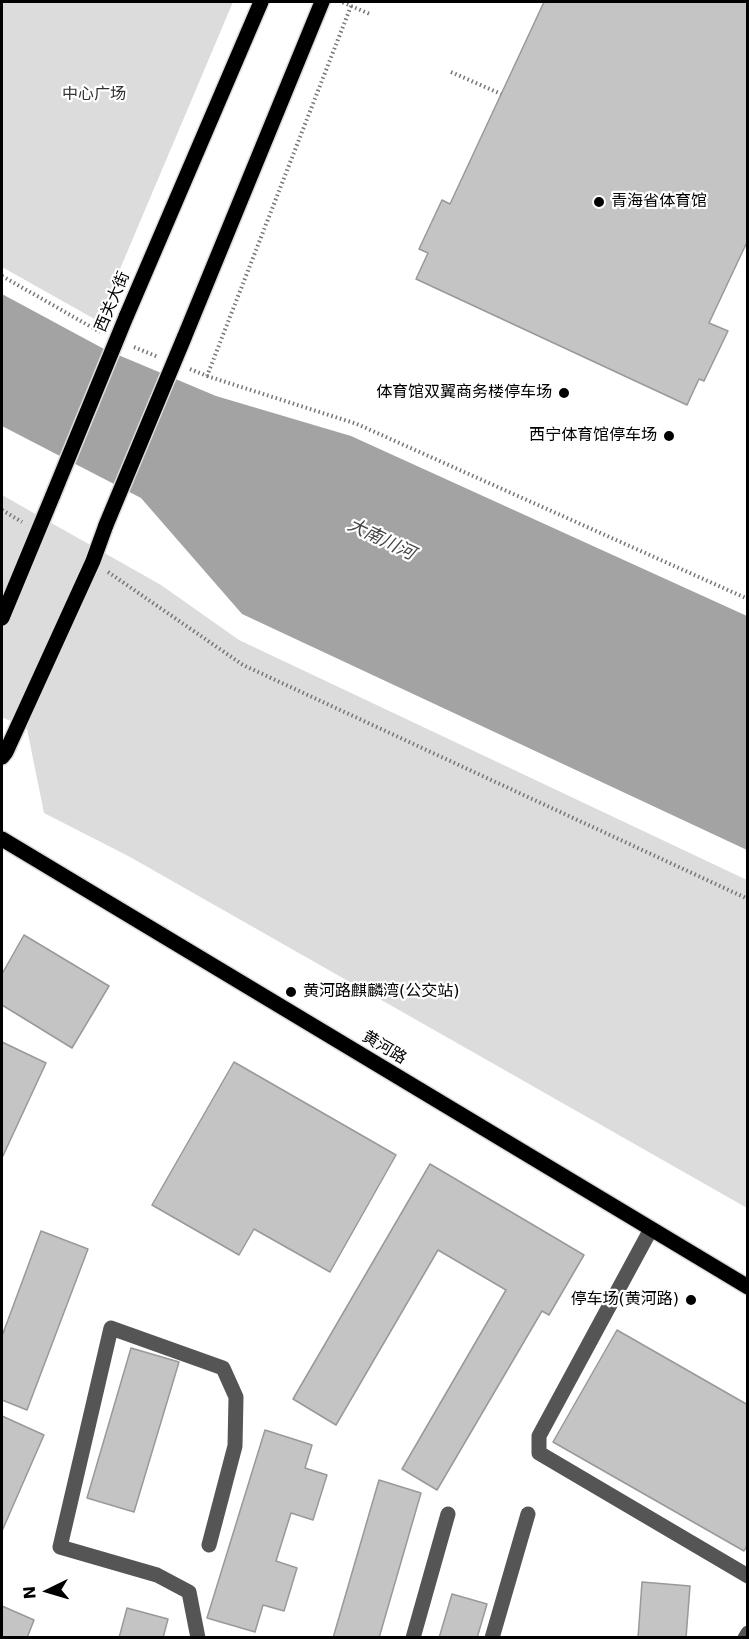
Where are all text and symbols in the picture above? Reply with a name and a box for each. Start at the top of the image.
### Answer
park label: 中心广场 [62,85,126,105]
place label: 青海省体育馆 [611,192,707,212]
marker: 青海省体育馆 [592,195,606,209]
street label: 西关大街 [92,269,134,335]
place label: 体育馆双翼商务楼停车场 [376,383,552,403]
marker: 体育馆双翼商务楼停车场 [557,386,571,400]
place label: 西宁体育馆停车场 [529,426,657,446]
marker: 西宁体育馆停车场 [662,429,676,443]
water label: 大南川河 [344,515,418,565]
place label: 黄河路麒麟湾(公交站) [303,982,459,1002]
marker: 黄河路麒麟湾(公交站) [284,985,298,999]
street label: 黄河路 [358,1027,410,1069]
place label: 停车场(黄河路) [571,1290,679,1310]
marker: 停车场(黄河路) [684,1293,698,1307]
north arrow [18,1561,78,1621]
text: N [20,1585,40,1600]

